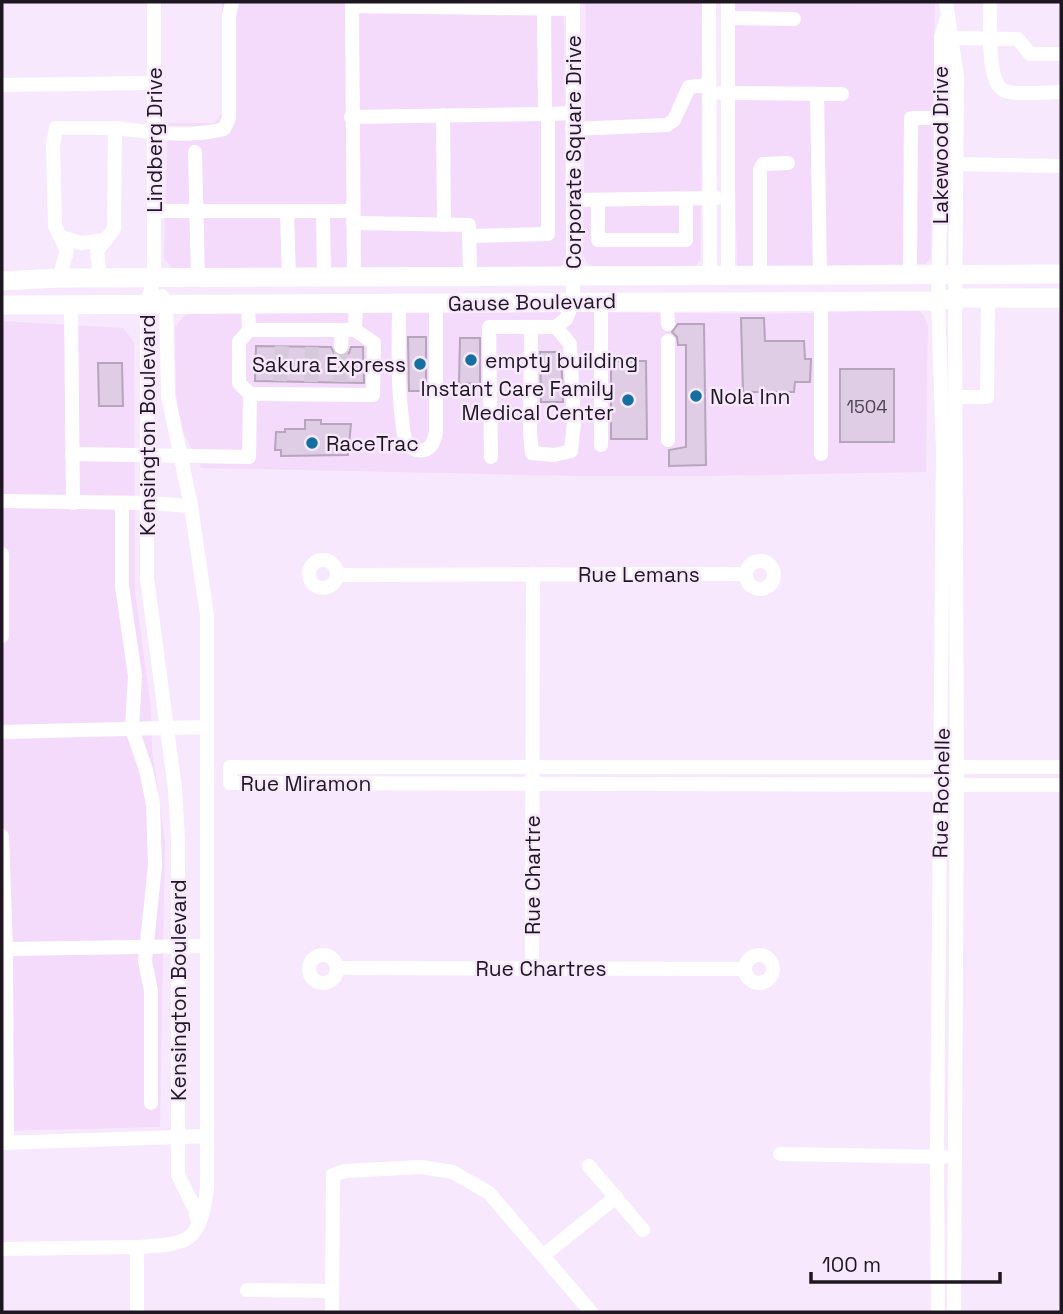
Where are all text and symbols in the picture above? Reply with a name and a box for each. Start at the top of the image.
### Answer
street label: Corporate Square Drive [560,35,587,269]
street label: Lakewood Drive [927,66,954,224]
street label: Lindberg Drive [141,67,168,213]
street label: Gause Boulevard [448,287,616,317]
street label: Kensington Boulevard [134,314,161,536]
place label: empty building [485,347,638,374]
place label: Sakura Express [252,351,406,378]
marker: empty building [463,352,479,368]
marker: Sakura Express [412,356,428,372]
place label: Instant Care Family Medical Center [420,375,614,426]
place label: Nola Inn [710,383,790,410]
marker: Nola Inn [688,388,704,404]
marker: Instant Care Family Medical Center [620,392,636,408]
house number: 1504 [846,395,888,418]
place label: RaceTrac [326,430,419,457]
marker: RaceTrac [304,435,320,451]
street label: Rue Lemans [578,561,700,588]
street label: Rue Rochelle [926,727,956,859]
street label: Rue Miramon [241,770,371,797]
street label: Rue Chartre [519,815,546,935]
street label: Kensington Boulevard [165,879,192,1101]
street label: Rue Chartres [476,955,606,982]
scale bar [811,1240,1000,1284]
text: 100 m [822,1251,881,1278]

